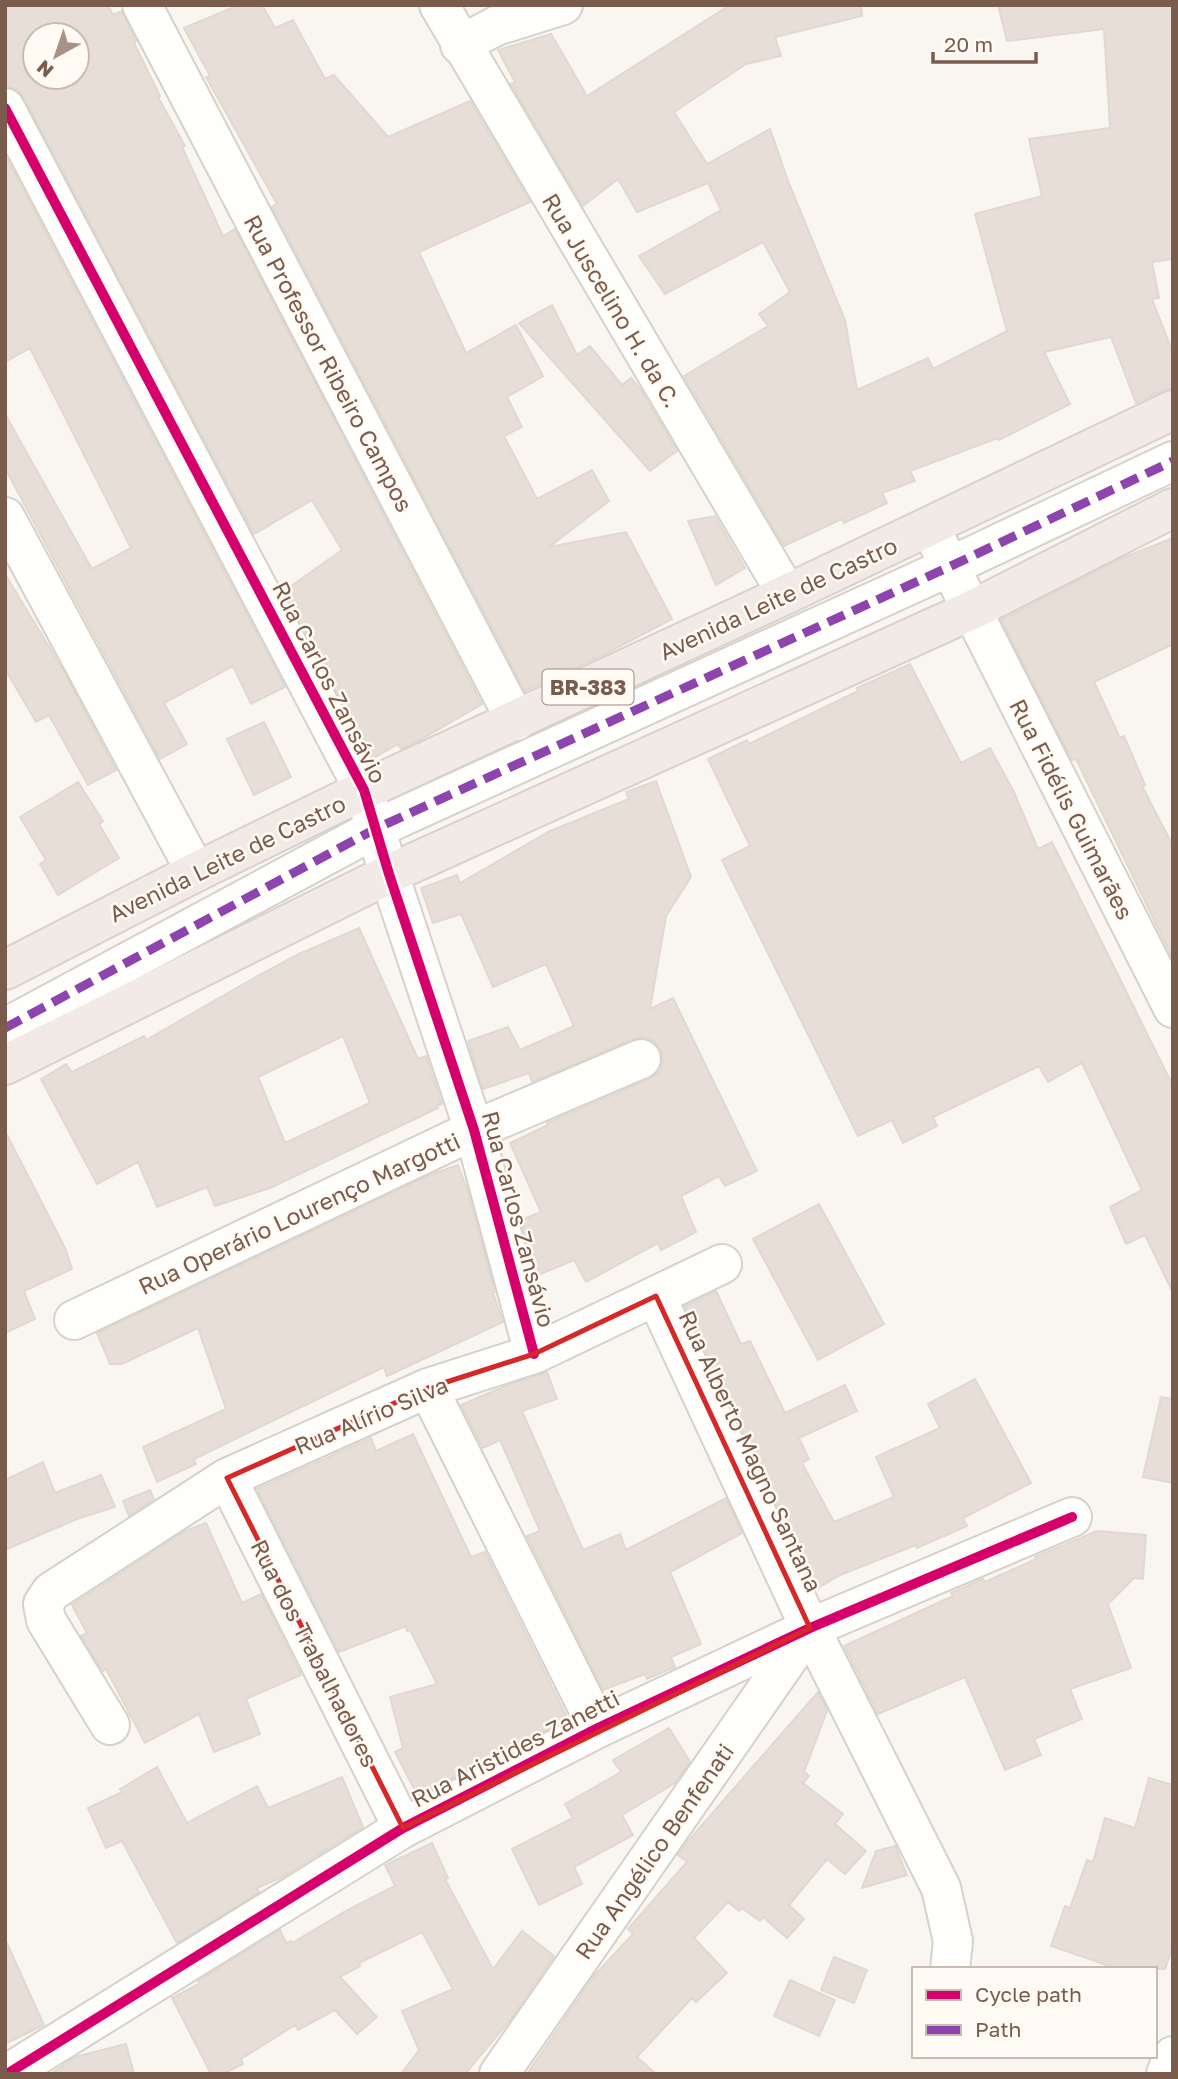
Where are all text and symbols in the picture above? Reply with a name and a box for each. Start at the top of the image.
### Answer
north arrow [21,21,91,91]
scale bar [933,21,1036,65]
text: 20 m [944,31,993,57]
text: N [32,56,58,83]
street label: Rua Juscelino H. da C. [537,188,687,412]
street label: Rua Professor Ribeiro Campos [239,210,419,516]
street label: Avenida Leite de Castro [655,530,901,666]
street label: Rua Carlos Zansávio [267,576,393,788]
road number: BR-383 [542,670,634,704]
street label: Rua Fidélis Guimarães [1004,694,1140,924]
street label: Avenida Leite de Castro [104,789,350,927]
street label: Rua Carlos Zansávio [477,1108,561,1330]
street label: Rua Operário Lourenço Margotti [134,1126,464,1300]
street label: Rua Alberto Magno Santana [673,1306,829,1596]
street label: Rua Alírio Silva [290,1370,452,1460]
street label: Rua dos Trabalhadores [245,1535,385,1771]
street label: Rua Aristides Zanetti [406,1683,624,1813]
street label: Rua Angélico Benfenati [569,1738,739,1964]
legend [912,1967,1157,2058]
text: Cycle path [975,1981,1082,2007]
text: Path [975,2016,1022,2042]

